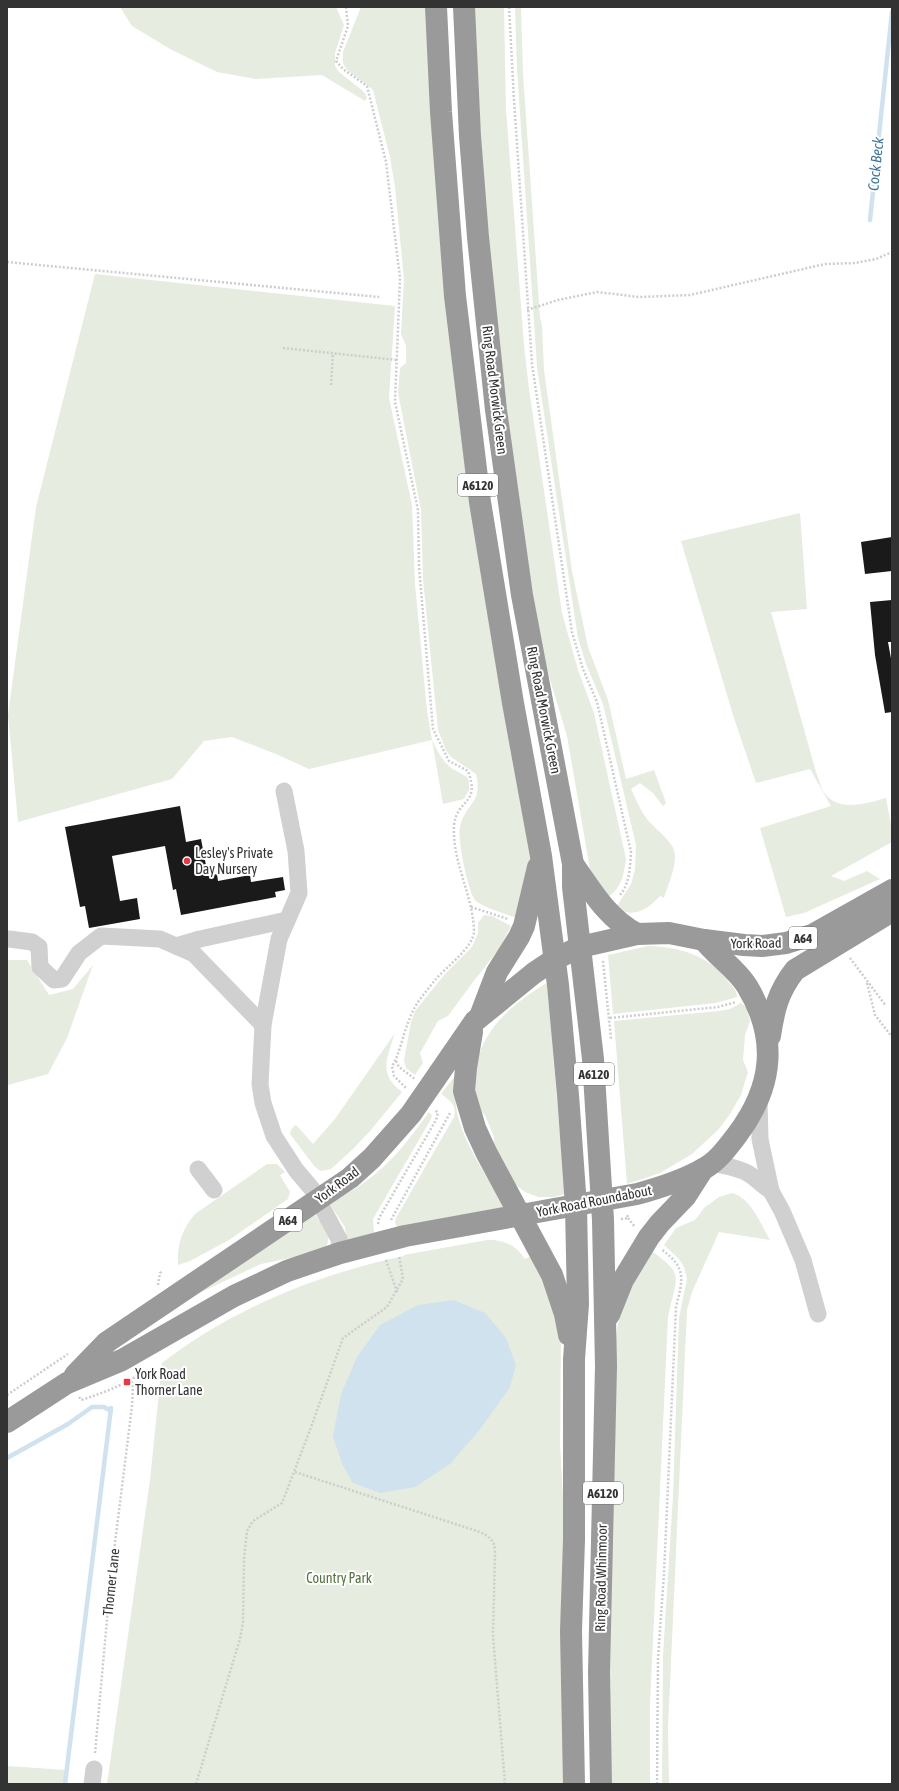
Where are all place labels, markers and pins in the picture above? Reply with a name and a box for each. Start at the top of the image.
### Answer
place label: Lesley's Private Day Nursery [195,845,273,877]
marker: Lesley's Private Day Nursery [182,856,192,866]
place label: York Road Thorner Lane [135,1366,203,1398]
marker: York Road Thorner Lane [122,1377,132,1387]

